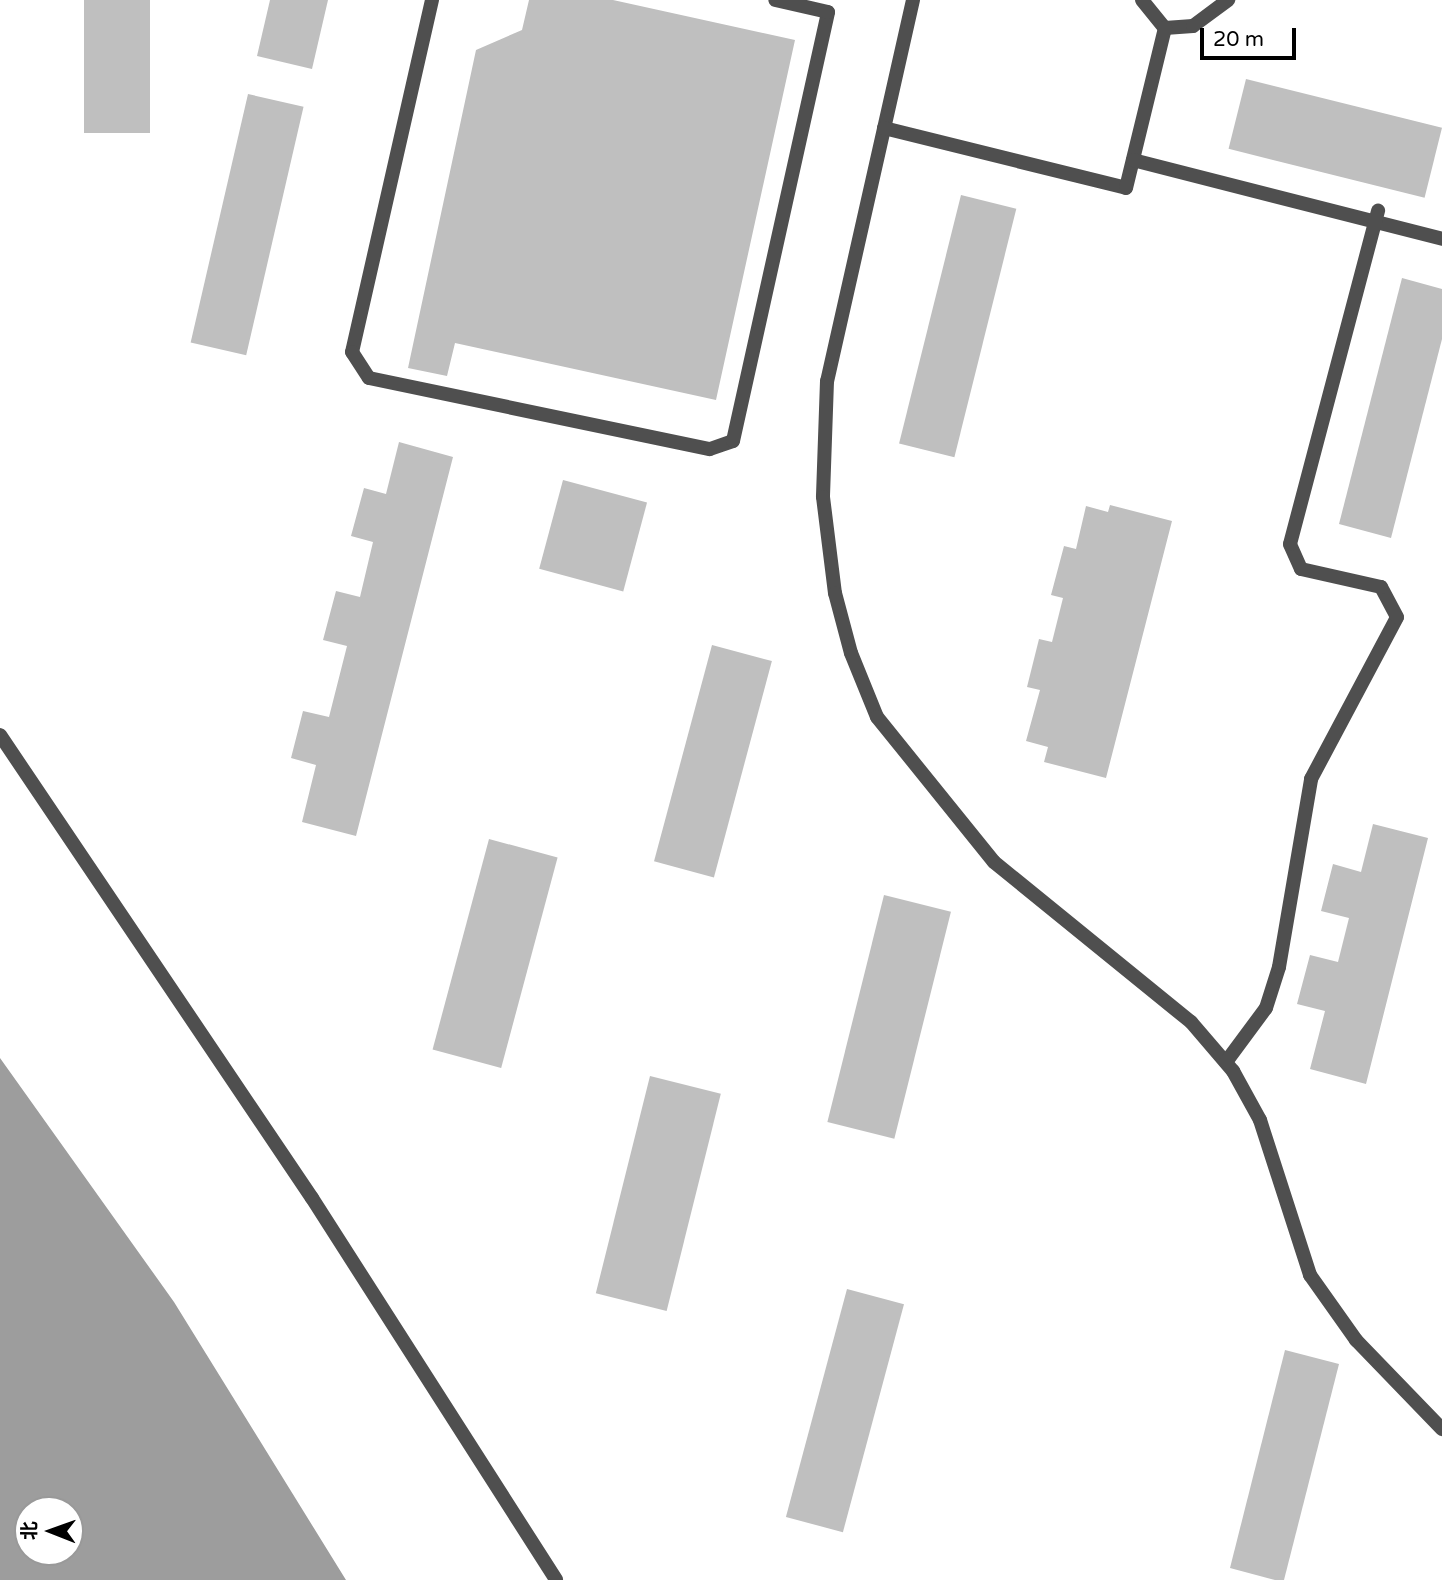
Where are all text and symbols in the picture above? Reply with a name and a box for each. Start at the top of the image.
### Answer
scale bar [1204,14,1300,58]
text: 20 m [1213,27,1264,52]
north arrow [14,1496,84,1566]
text: 北 [19,1521,41,1540]

